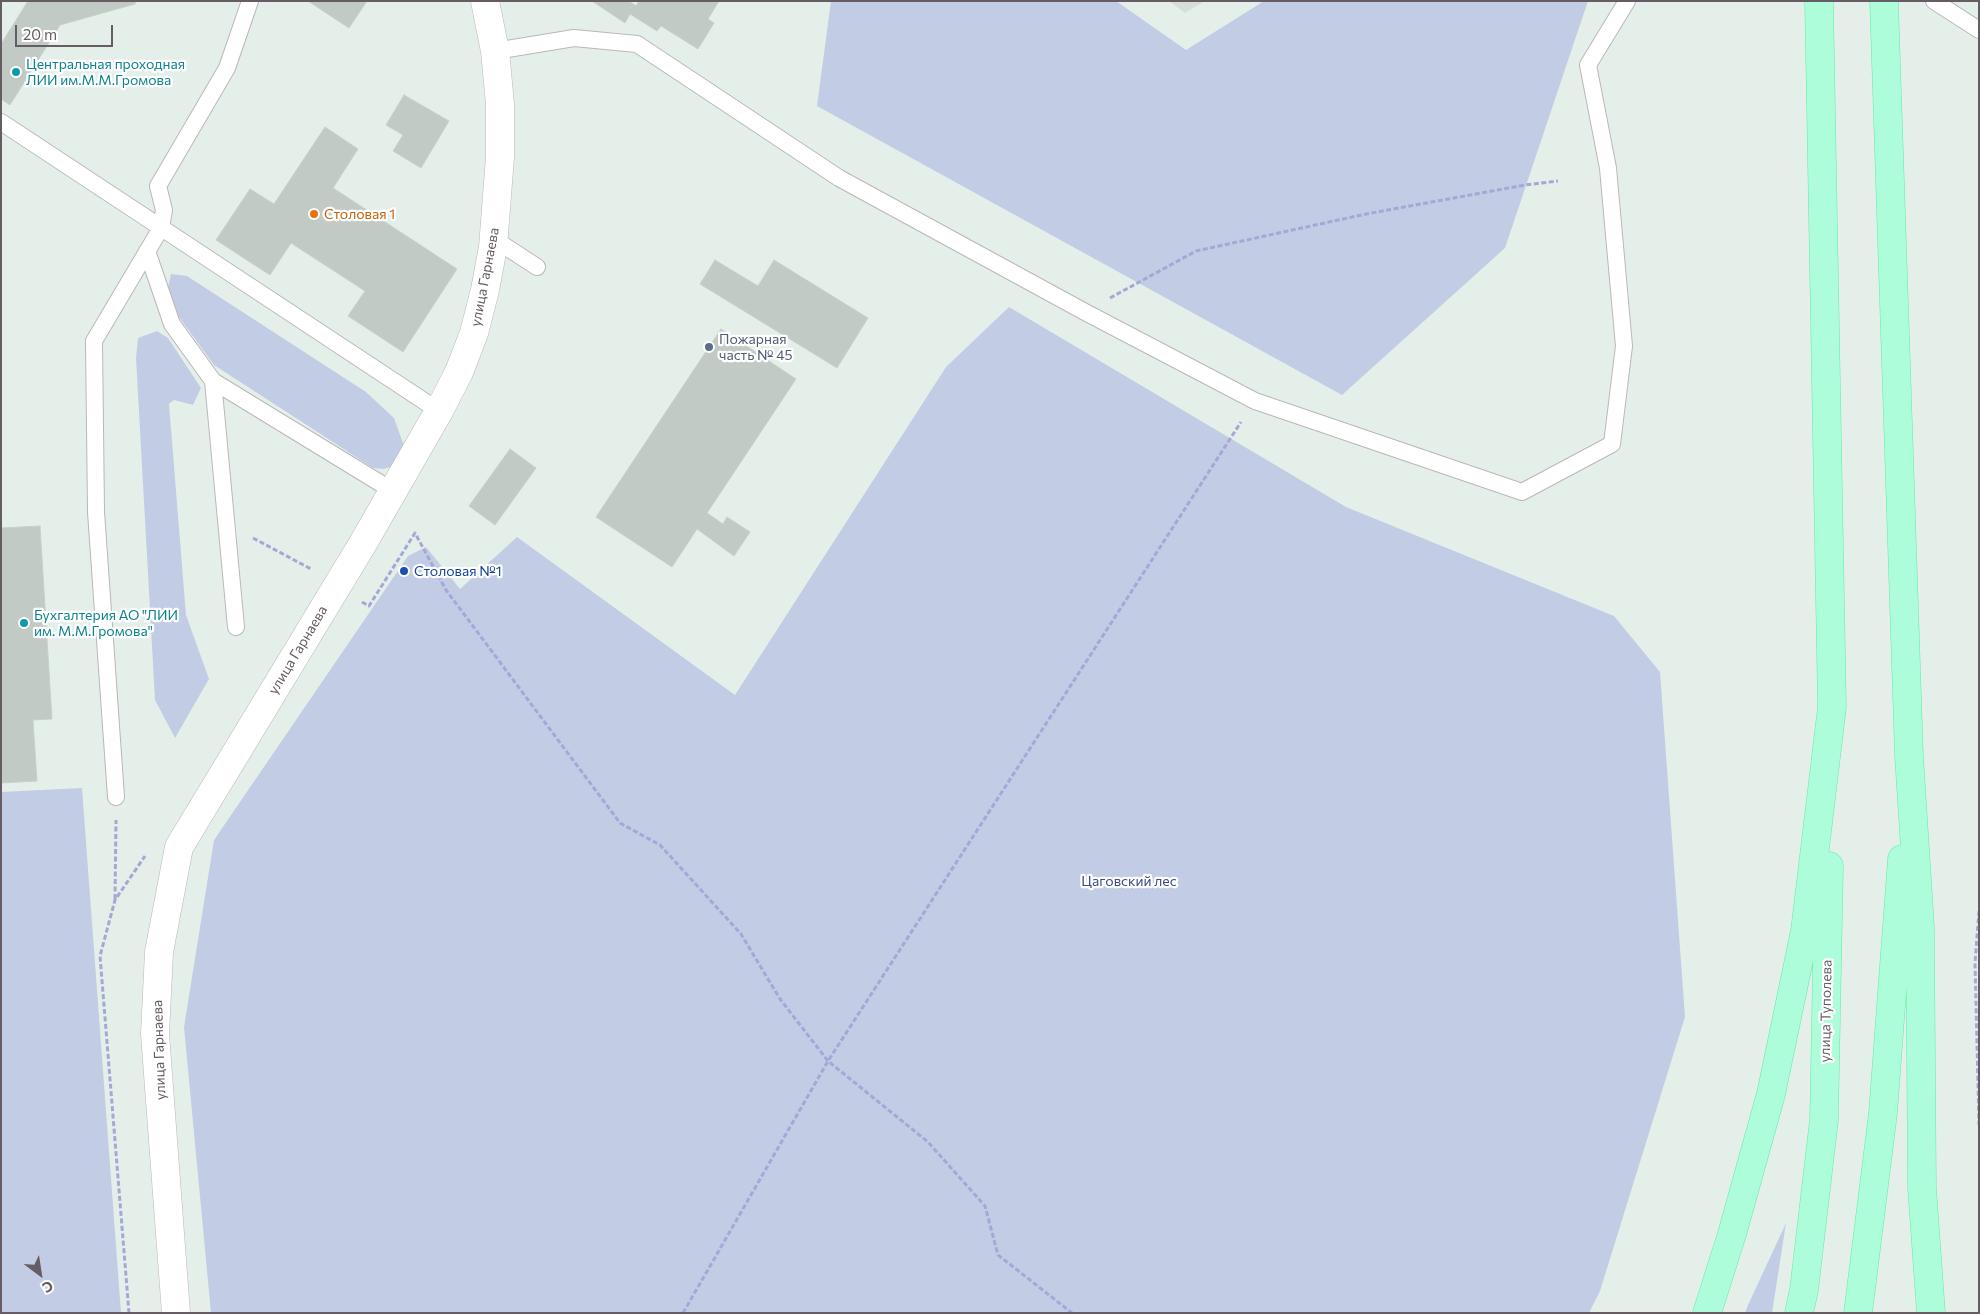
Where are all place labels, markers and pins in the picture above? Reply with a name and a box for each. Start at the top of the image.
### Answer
place label: Центральная проходная ЛИИ им.М.М.Громова [26,56,185,88]
marker: Центральная проходная ЛИИ им.М.М.Громова [10,66,22,78]
place label: Столовая 1 [324,206,395,222]
marker: Столовая 1 [308,208,320,220]
place label: Пожарная часть № 45 [719,331,793,364]
marker: Пожарная часть № 45 [703,341,715,353]
place label: Столовая №1 [414,563,502,579]
marker: Столовая №1 [398,565,410,577]
place label: Бухгалтерия АО "ЛИИ им. М.М.Громова" [34,607,178,640]
marker: Бухгалтерия АО "ЛИИ им. М.М.Громова" [18,617,30,629]

